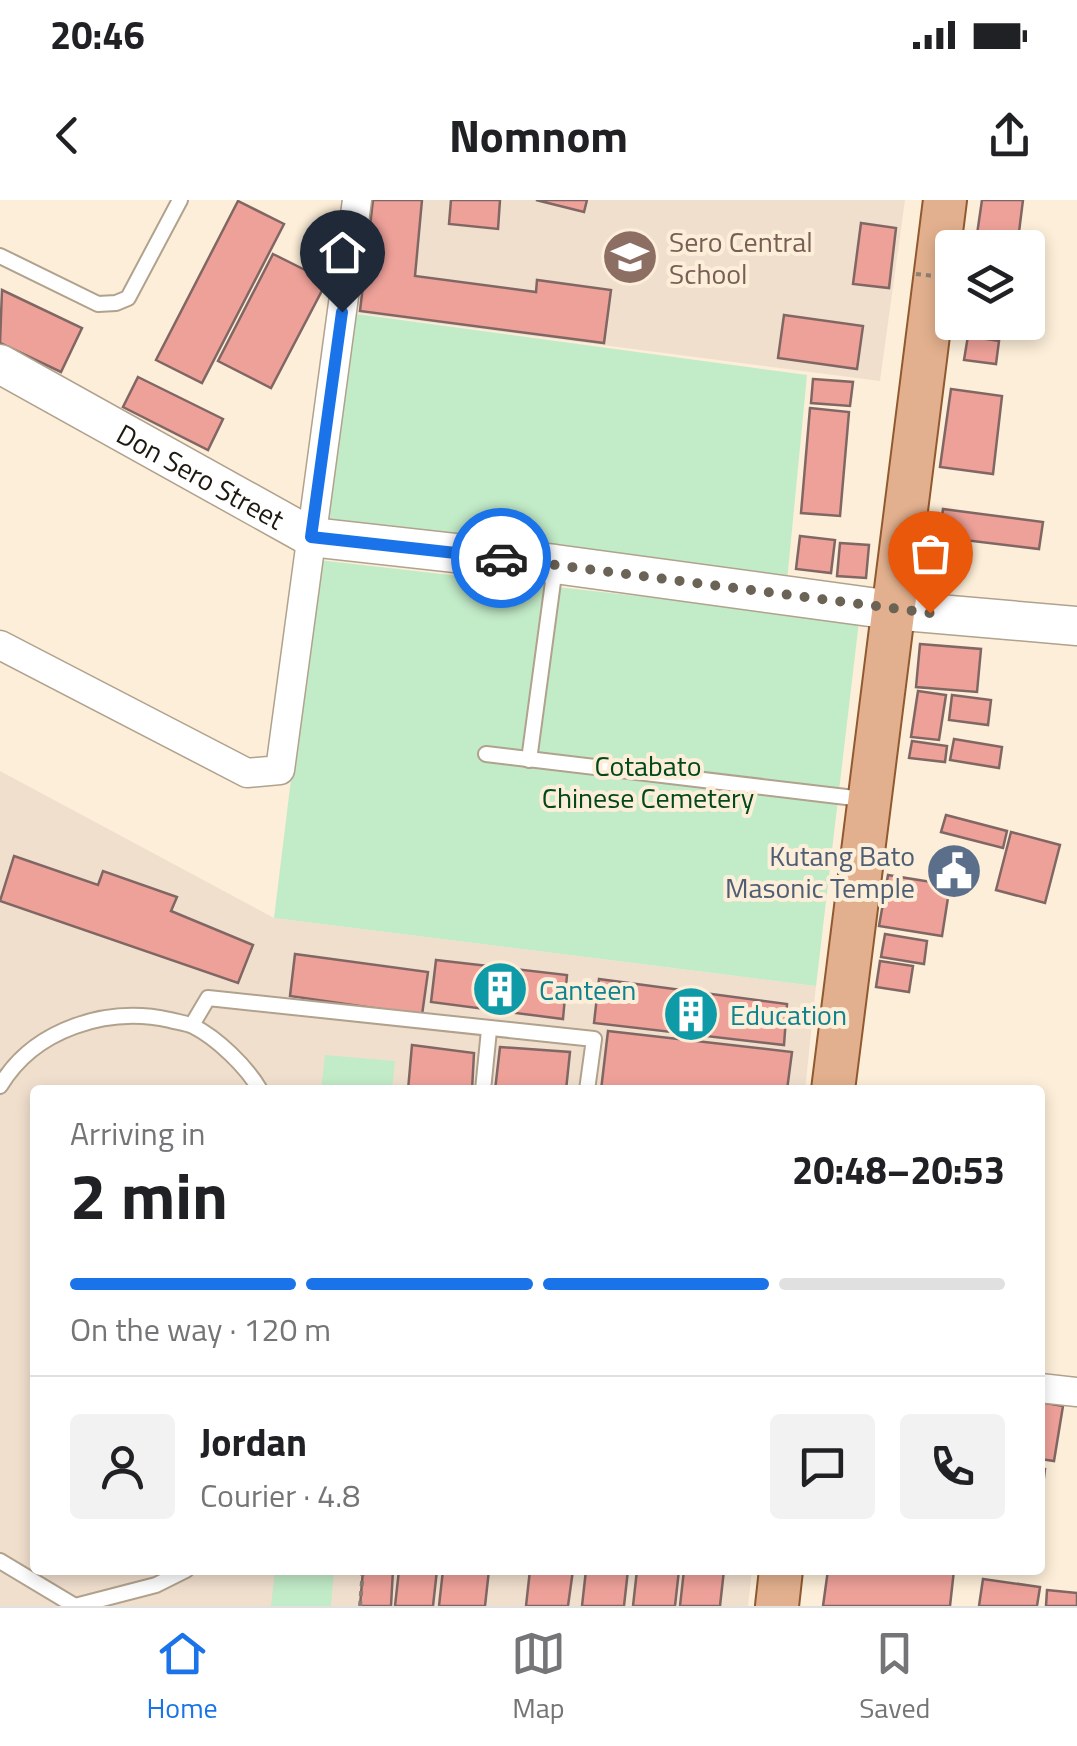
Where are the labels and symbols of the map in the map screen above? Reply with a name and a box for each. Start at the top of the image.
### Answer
pin [300,210,385,313]
place label: Sero Central School [669,220,813,295]
school or university icon: Sero Central School [600,227,660,287]
street label: Don Sero Street [109,412,293,540]
courier [451,508,551,608]
pin [888,511,973,614]
park label: Cotabato Chinese Cemetery [542,744,754,819]
place label: Kutang Bato Masonic Temple [725,834,915,909]
public building icon: Kutang Bato Masonic Temple [924,841,984,901]
building icon: Canteen [470,959,530,1019]
place label: Canteen [539,968,636,1011]
building icon: Education [661,984,721,1044]
place label: Education [730,993,847,1036]

